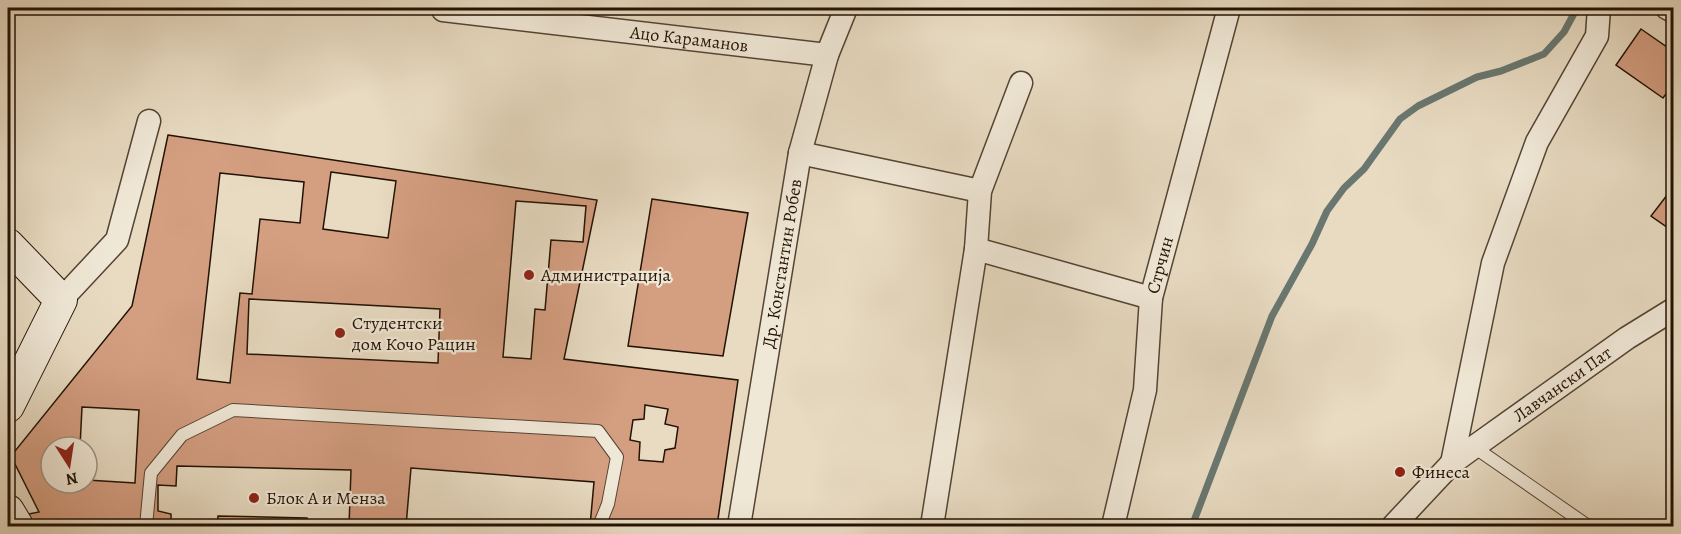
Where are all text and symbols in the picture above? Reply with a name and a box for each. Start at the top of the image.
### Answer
street label: Ацо Караманов [628,20,750,58]
street label: Др. Константин Робев [756,177,808,350]
street label: Стрчин [1141,234,1179,296]
place label: Администрација [540,263,672,287]
marker: Администрација [522,268,536,282]
place label: Студентски дом Кочо Рацин [351,311,476,356]
marker: Студентски дом Кочо Рацин [333,326,347,340]
street label: Лавчански Пат [1508,341,1616,427]
north arrow [39,435,99,495]
place label: Финеса [1412,460,1471,484]
marker: Финеса [1393,465,1407,479]
text: N [64,467,80,491]
place label: Блок А и Менза [266,486,386,510]
marker: Блок А и Менза [247,491,261,505]

